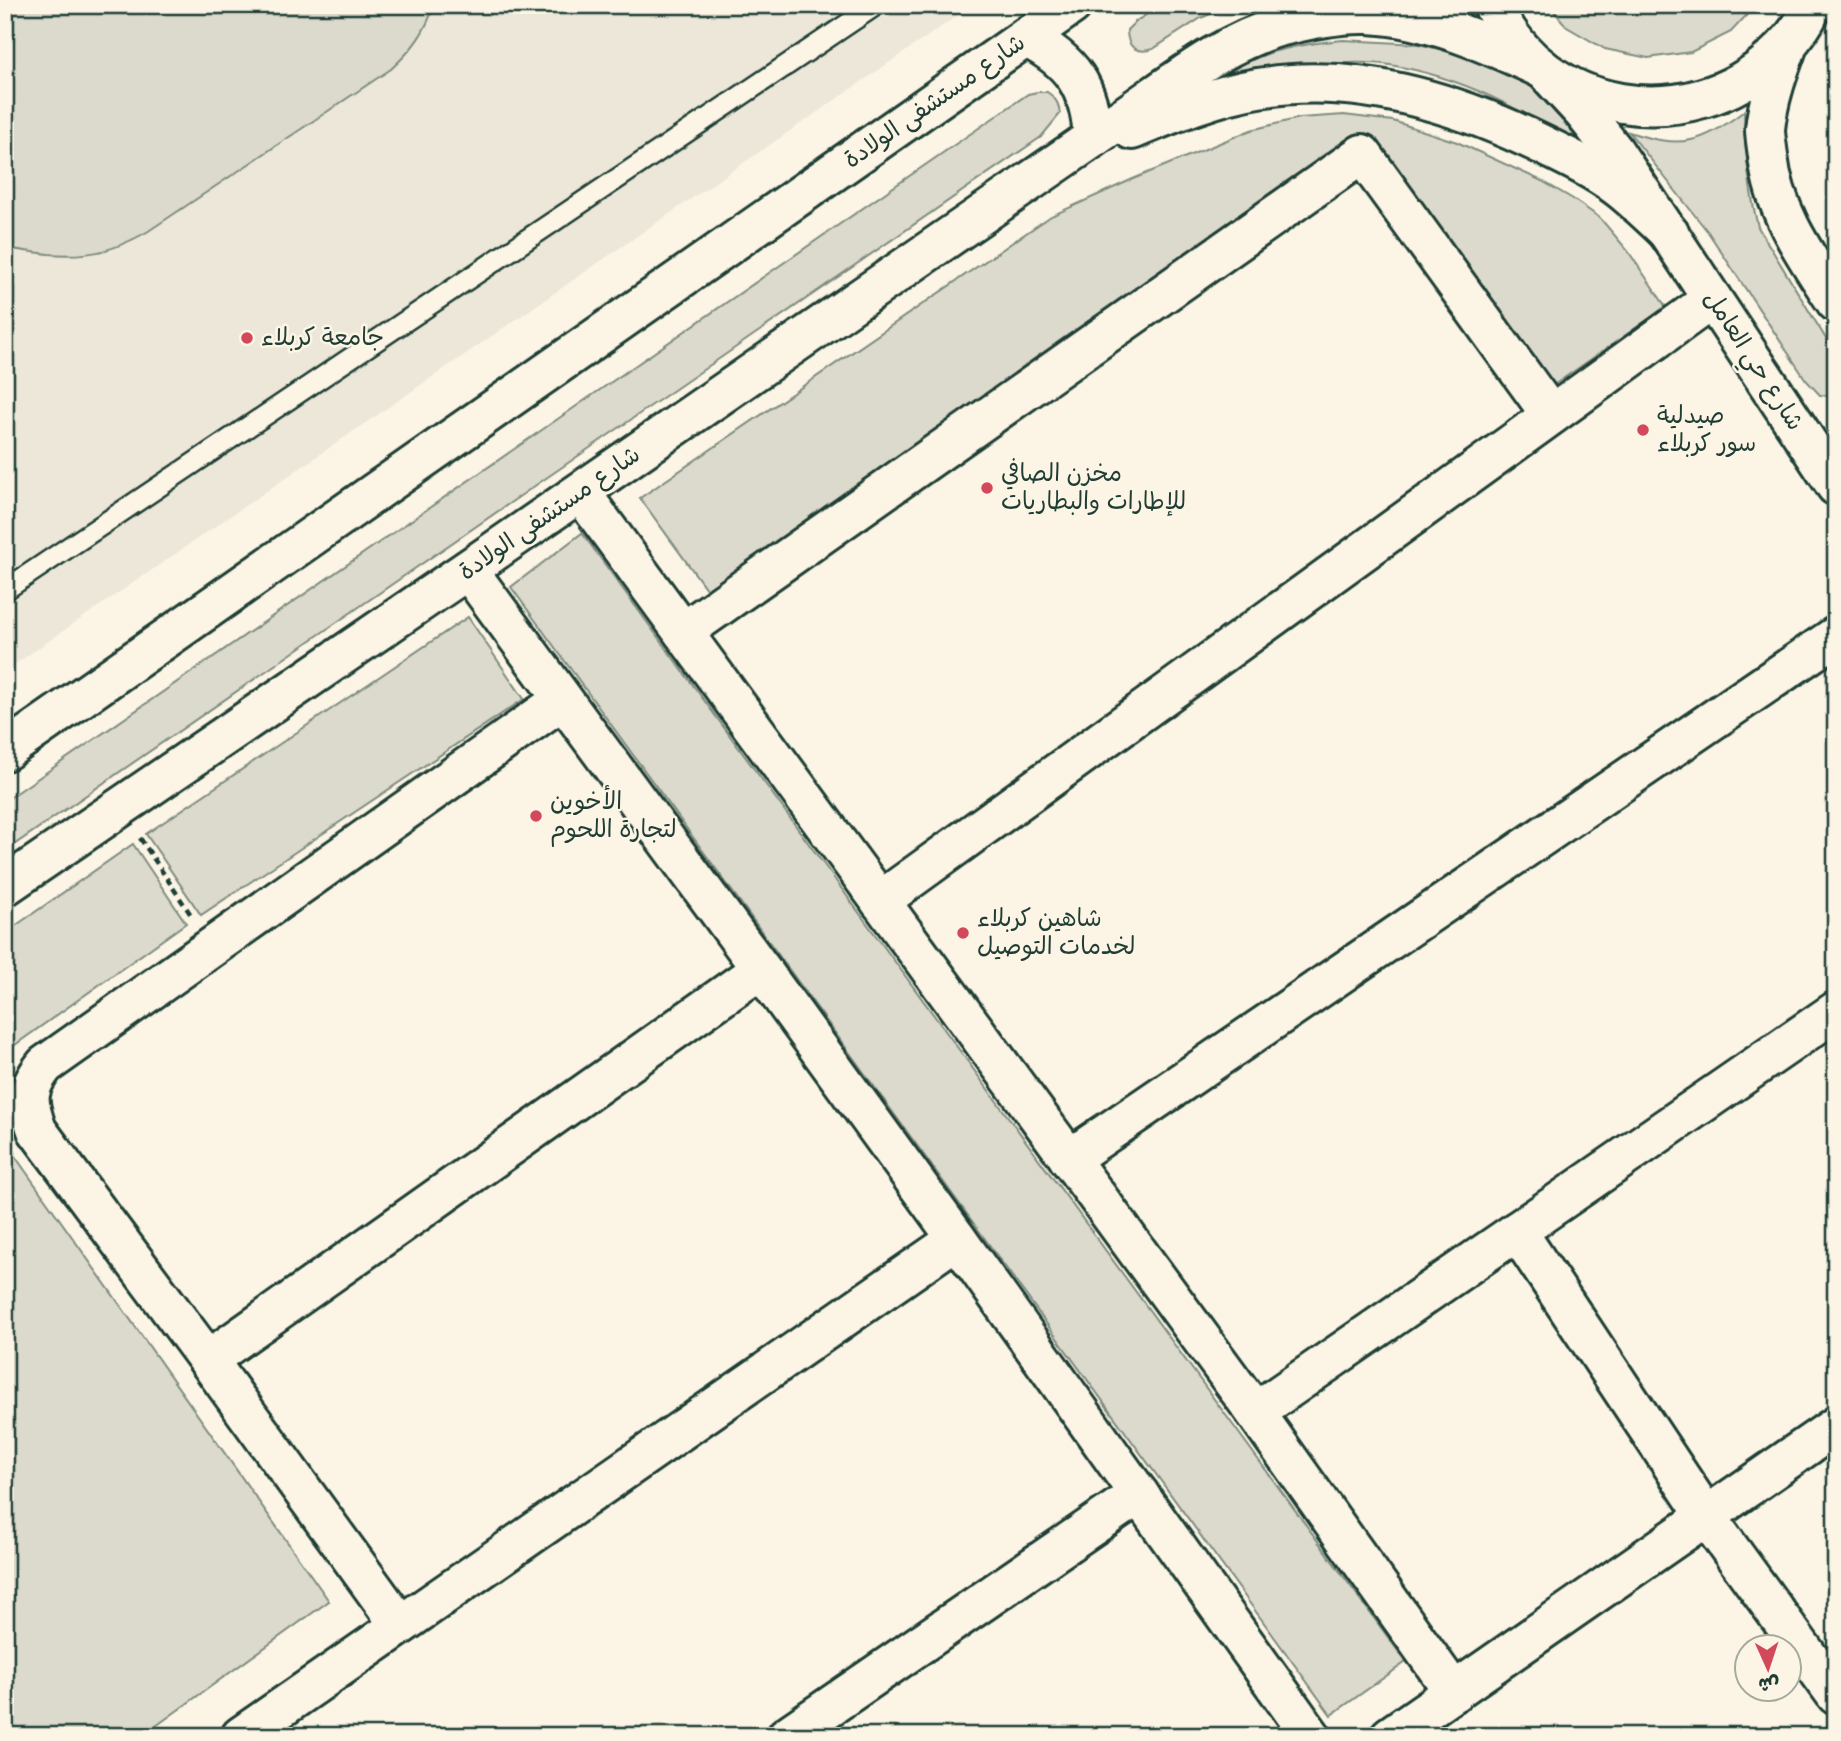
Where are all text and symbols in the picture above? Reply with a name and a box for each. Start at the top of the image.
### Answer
street label: شارع مستشفى الولادة [838,28,1032,176]
street label: شارع حي العامل [1693,285,1810,439]
place label: جامعة كربلاء [261,323,384,354]
marker: جامعة كربلاء [239,330,255,346]
place label: صيدلية سور كربلاء [1657,401,1756,460]
marker: صيدلية سور كربلاء [1635,422,1651,438]
street label: شارع مستشفى الولادة [453,440,647,588]
place label: مخزن الصافي للإطارات والبطاريات [1001,458,1186,518]
marker: مخزن الصافي للإطارات والبطاريات [979,480,995,496]
place label: الأخوين لتجارة اللحوم [550,784,677,847]
marker: الأخوين لتجارة اللحوم [528,808,544,824]
place label: شاهين كربلاء لخدمات التوصيل [977,904,1136,963]
marker: شاهين كربلاء لخدمات التوصيل [955,925,971,941]
north arrow [1732,1632,1802,1702]
text: ش [1758,1670,1780,1697]

